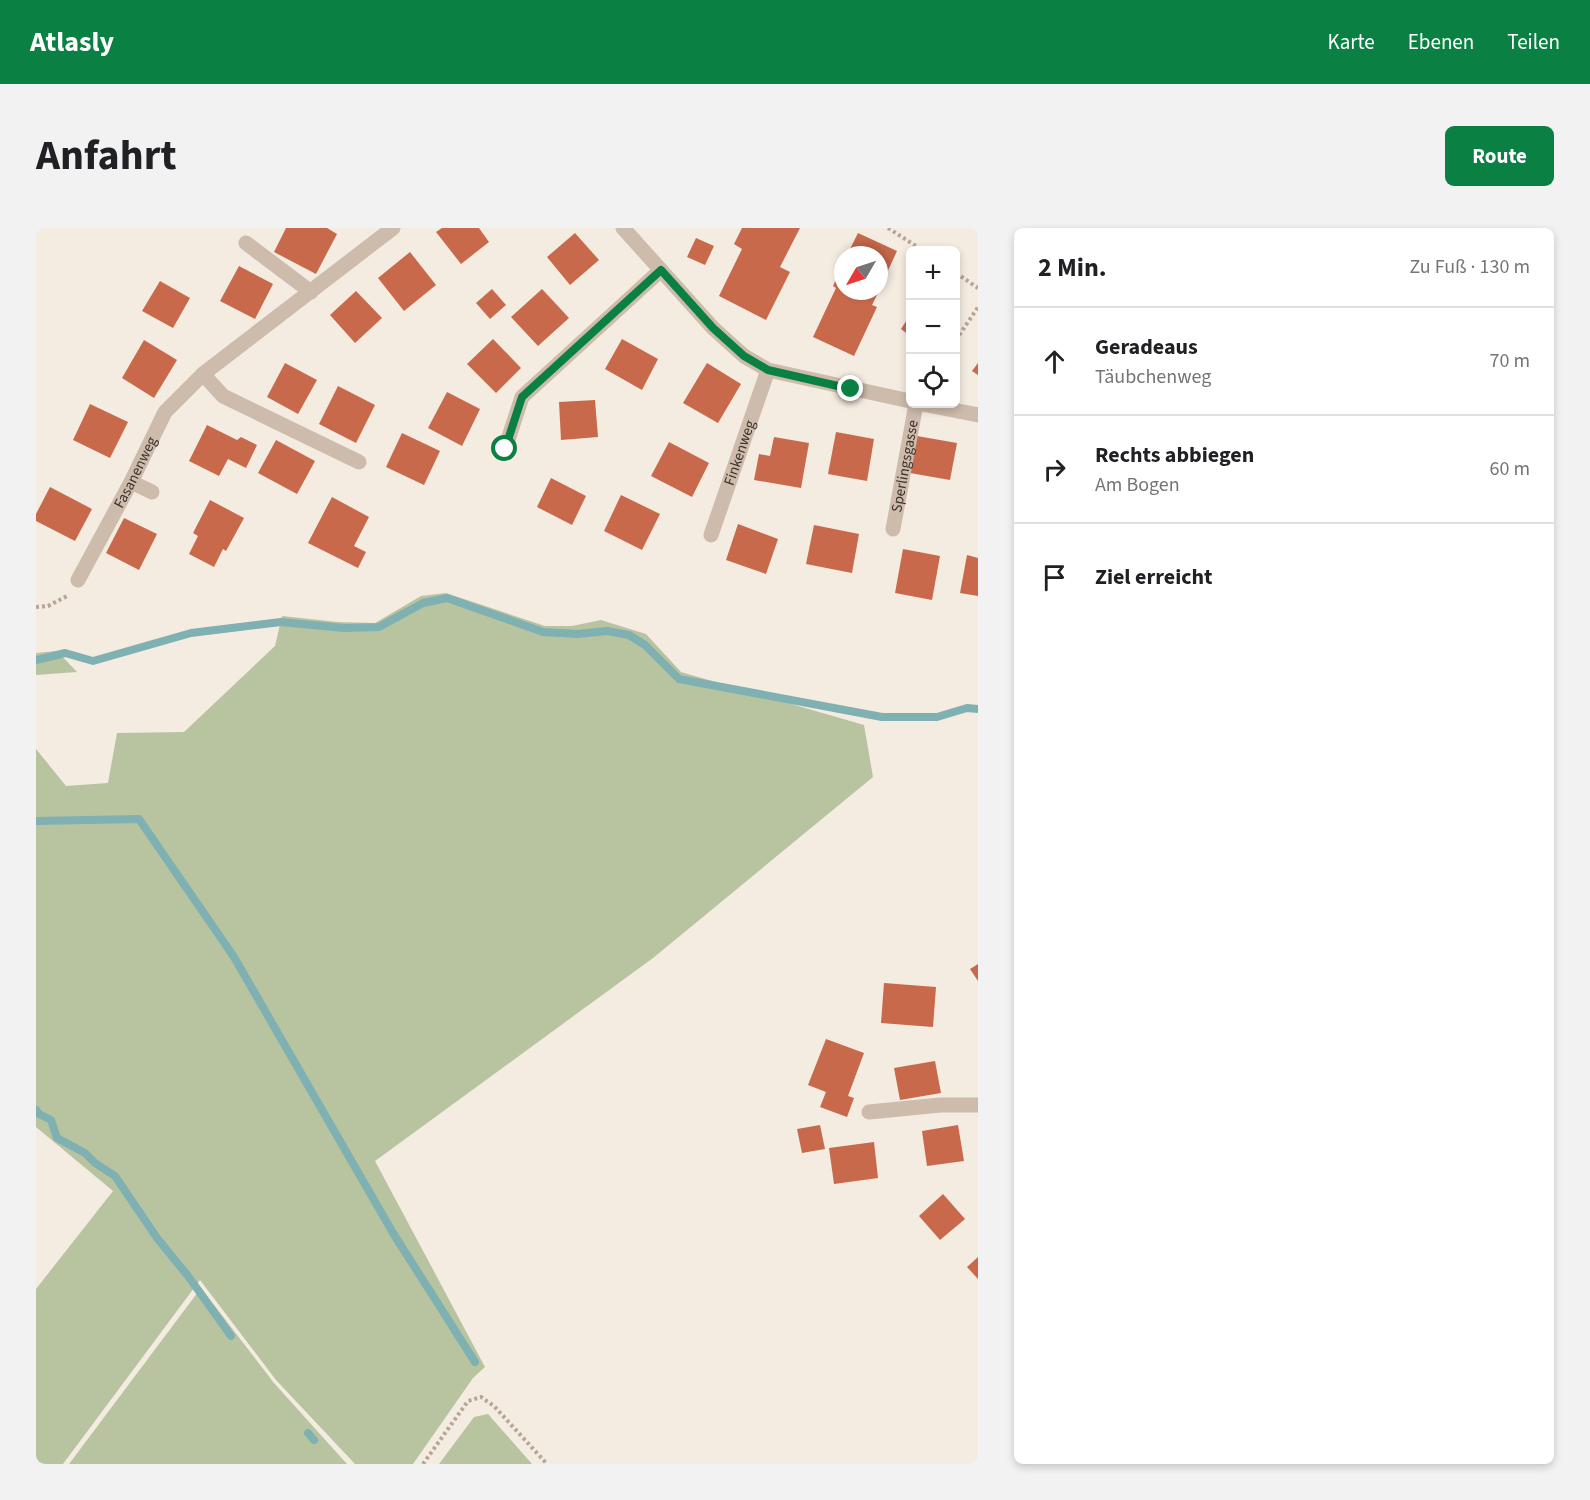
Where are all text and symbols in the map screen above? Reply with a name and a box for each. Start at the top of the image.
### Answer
text: Atlasly [30,22,114,62]
text: Karte [1328,27,1375,57]
text: Ebenen [1408,27,1474,57]
text: Teilen [1507,27,1560,57]
text: Anfahrt [36,126,177,186]
button: Route [1445,126,1554,186]
north arrow [834,246,888,300]
map controls [906,246,960,408]
button: + [906,246,960,300]
text: 2 Min. [1038,249,1107,286]
text: Zu Fuß · 130 m [1409,253,1530,281]
button: − [906,300,960,354]
text: Geradeaus [1095,331,1198,363]
icon: ahead [1038,345,1071,378]
text: 70 m [1490,347,1530,375]
button: locate [906,354,960,408]
text: Täubchenweg [1095,363,1211,391]
route end [837,375,863,401]
street label: Finkenweg [719,417,761,488]
street label: Sperlingsgasse [886,418,924,514]
street label: Fasanenweg [109,433,163,512]
route start [491,435,517,461]
text: Rechts abbiegen [1095,439,1254,471]
icon: right [1038,453,1071,486]
text: 60 m [1490,455,1530,483]
text: Am Bogen [1095,471,1180,499]
icon: arrive [1038,561,1071,594]
text: Ziel erreicht [1095,561,1213,593]

